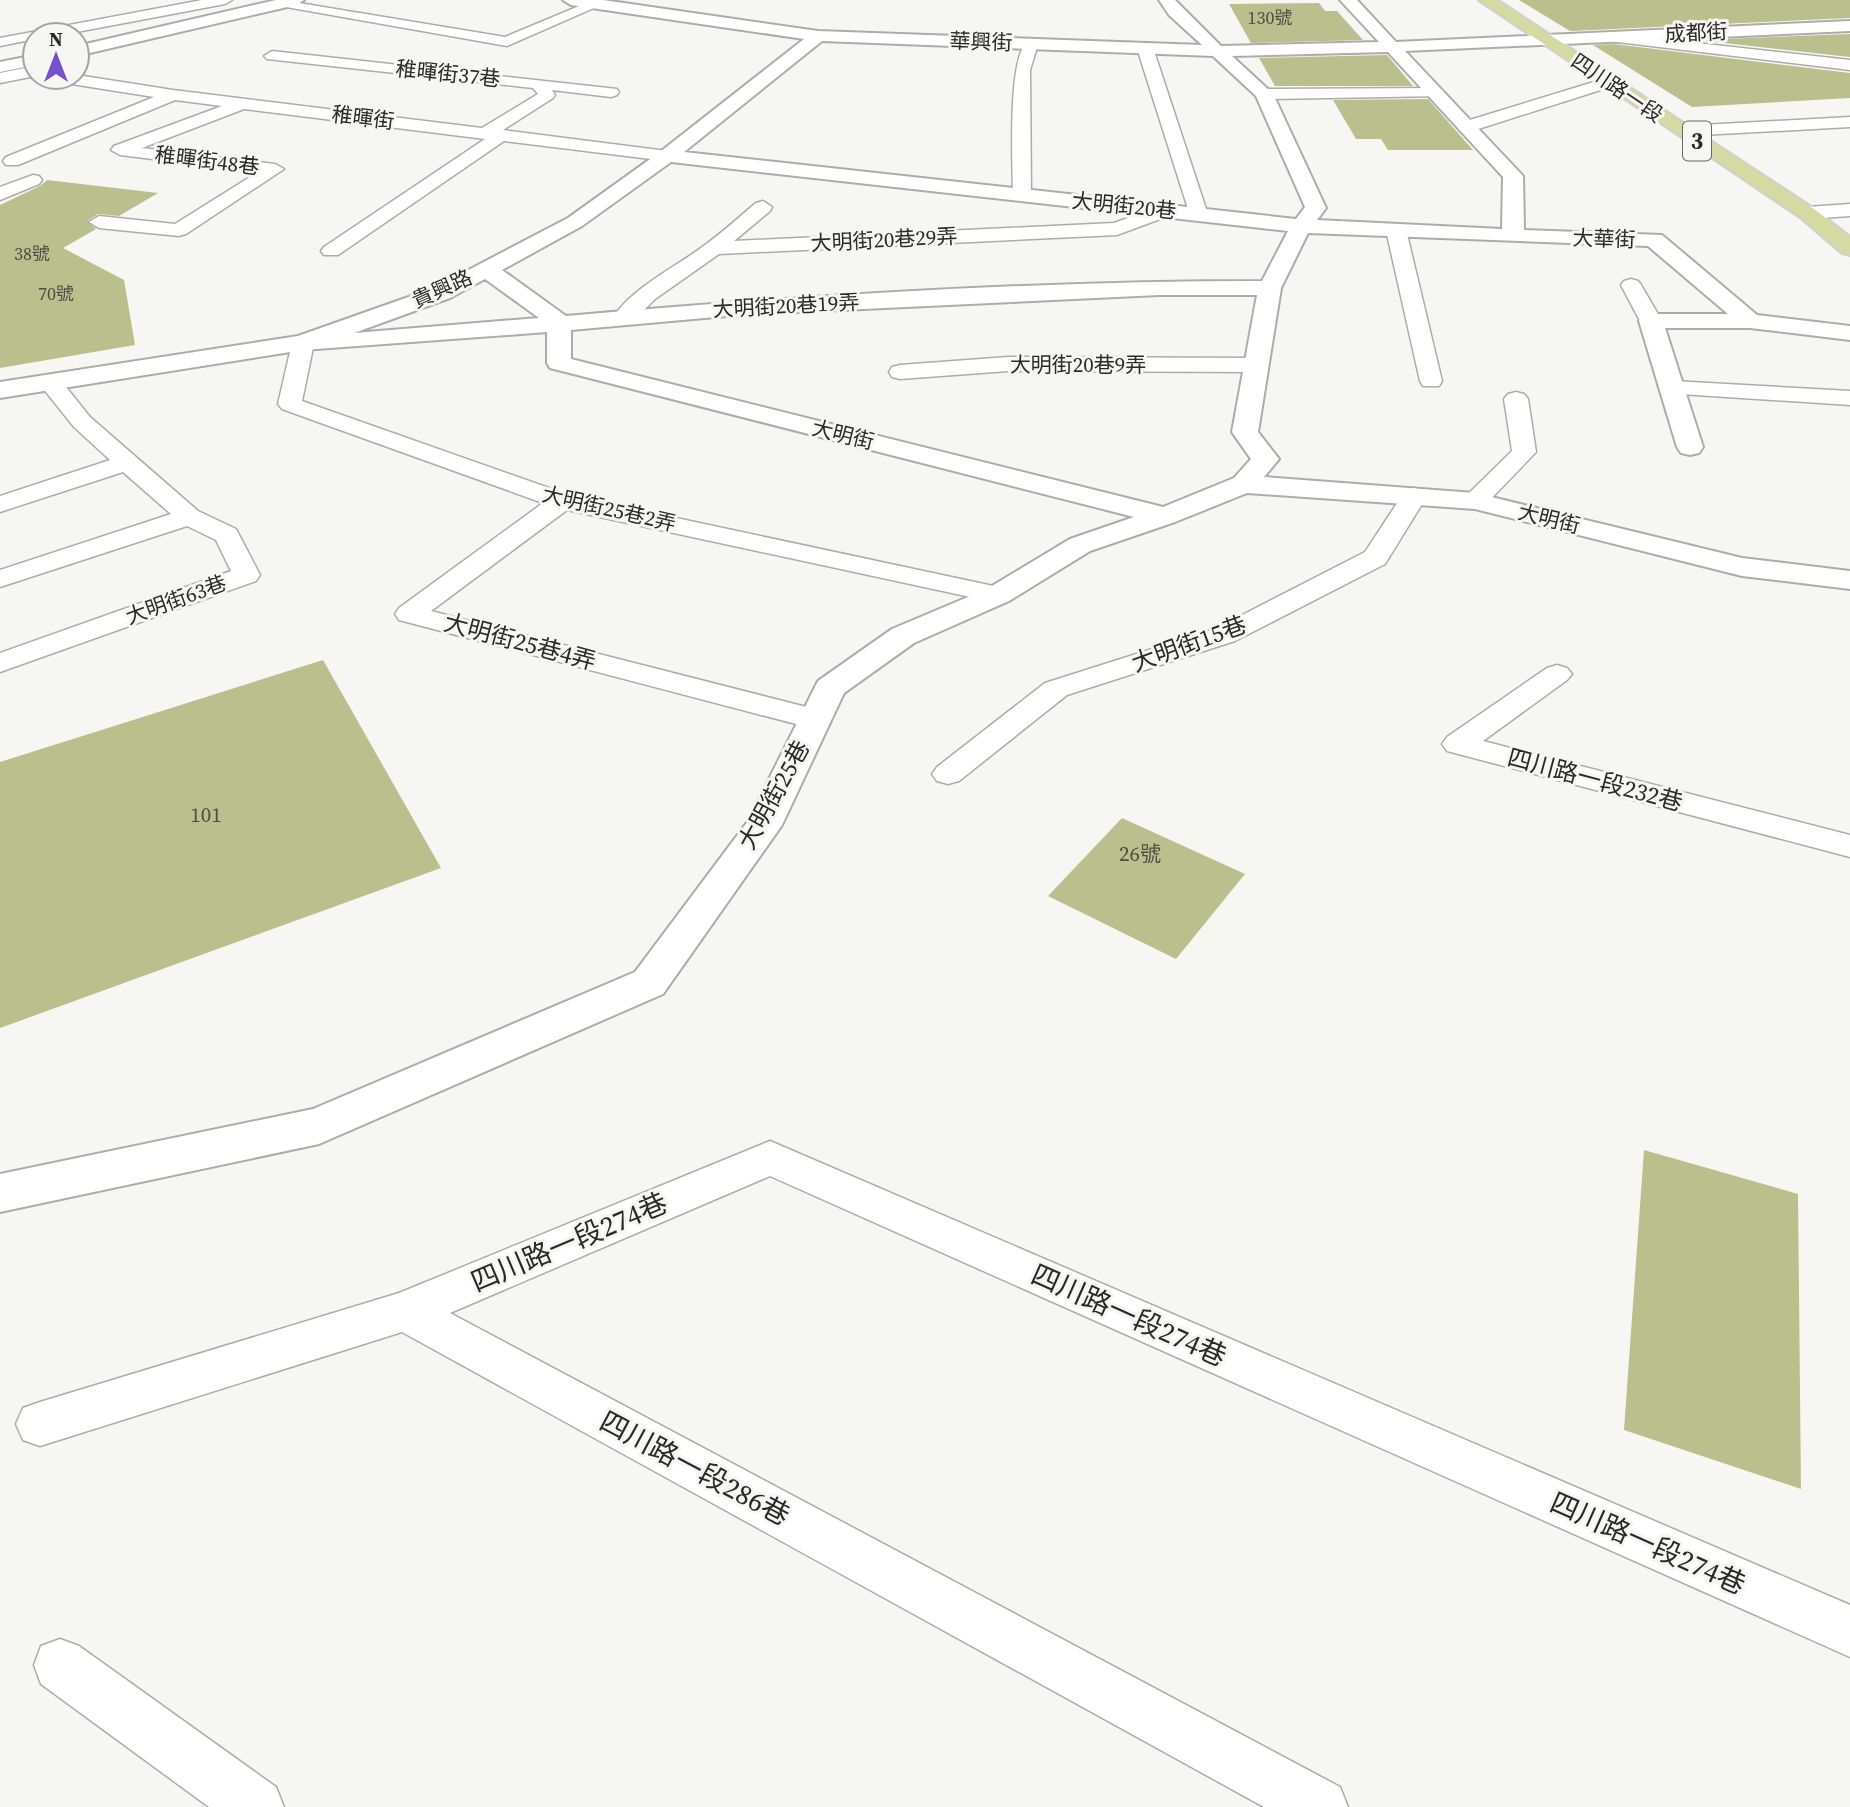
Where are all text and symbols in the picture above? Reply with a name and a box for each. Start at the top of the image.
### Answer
house number: 130號 [1248,5,1293,30]
street label: 成都街 [1664,16,1728,49]
north arrow [21,21,91,91]
text: N [49,26,63,52]
street label: 華興街 [949,26,1013,57]
street label: 四川路一段 [1566,46,1669,129]
street label: 稚暉街37巷 [394,54,502,93]
street label: 稚暉街 [330,99,396,136]
road number: 3 [1683,122,1711,160]
street label: 稚暉街48巷 [153,140,261,181]
street label: 大明街20巷 [1070,186,1178,225]
street label: 大明街20巷29弄 [810,221,958,258]
street label: 大華街 [1572,223,1636,254]
house number: 38號 [14,241,50,266]
street label: 貴興路 [407,262,476,315]
house number: 70號 [38,281,74,306]
street label: 大明街20巷19弄 [712,287,860,324]
street label: 大明街20巷9弄 [1010,350,1146,379]
street label: 大明街 [809,413,877,456]
street label: 大明街25巷2弄 [539,479,679,538]
street label: 大明街 [1515,497,1583,540]
street label: 大明街63巷 [122,568,230,631]
street label: 大明街25巷4弄 [441,605,600,678]
street label: 大明街15巷 [1127,608,1251,680]
street label: 大明街25巷 [730,734,817,855]
street label: 四川路一段232巷 [1504,740,1686,819]
house number: 101 [190,800,222,829]
house number: 26號 [1119,839,1161,868]
street label: 四川路一段274巷 [465,1183,673,1301]
street label: 四川路一段274巷 [1025,1255,1233,1375]
street label: 四川路一段286巷 [593,1402,797,1534]
street label: 四川路一段274巷 [1544,1483,1752,1603]

